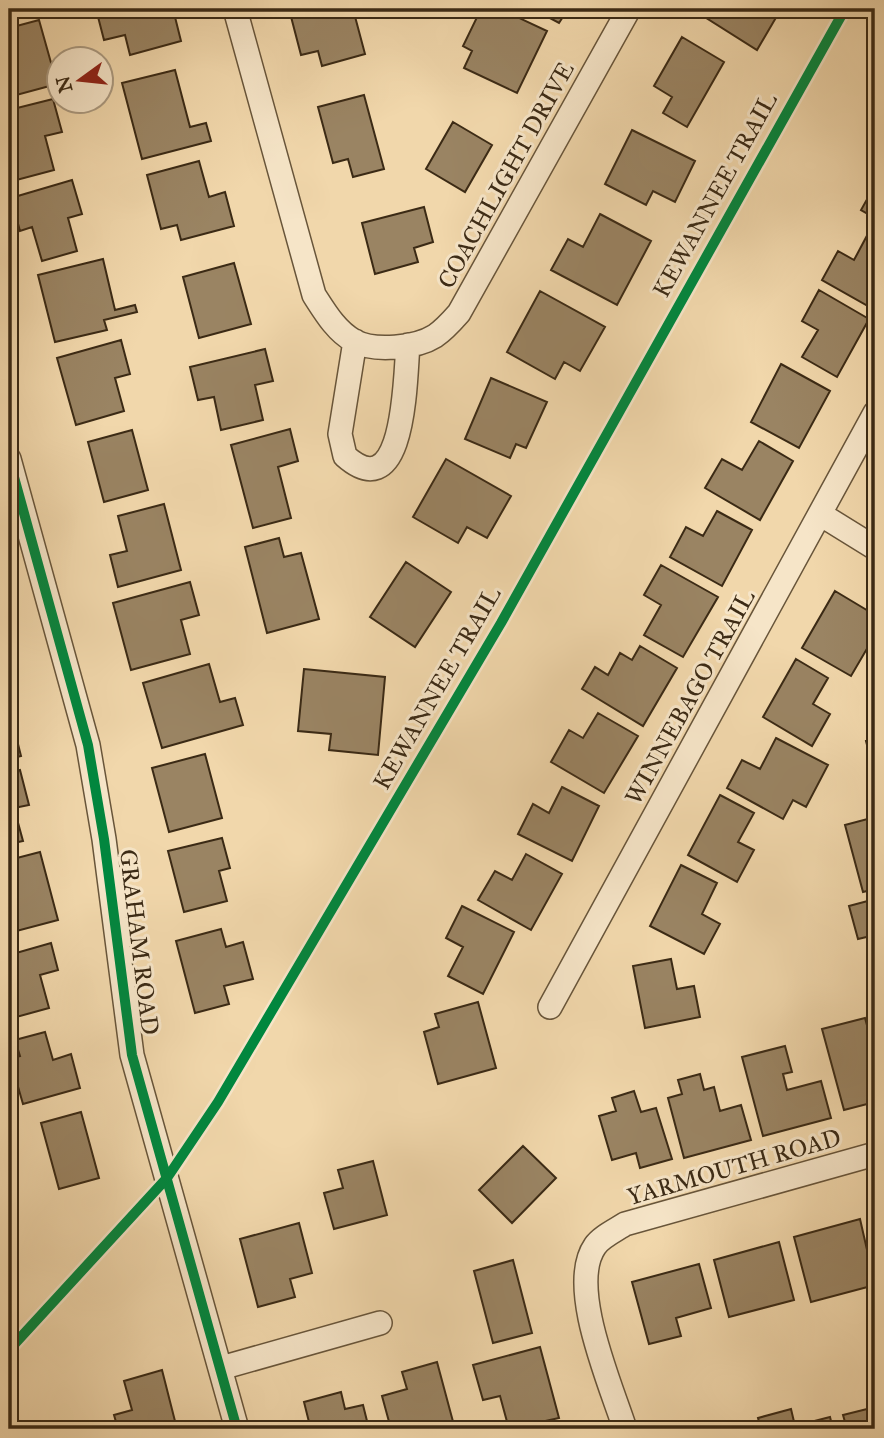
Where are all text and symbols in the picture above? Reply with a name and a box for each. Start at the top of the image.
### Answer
north arrow [46,46,116,116]
street label: COACHLIGHT DRIVE [431,56,581,294]
text: N [51,74,77,95]
street label: KEWANNEE TRAIL [646,87,784,303]
street label: KEWANNEE TRAIL [367,581,508,795]
street label: WINNEBAGO TRAIL [618,584,762,810]
street label: GRAHAM ROAD [113,847,165,1037]
street label: YARMOUTH ROAD [624,1122,844,1212]

